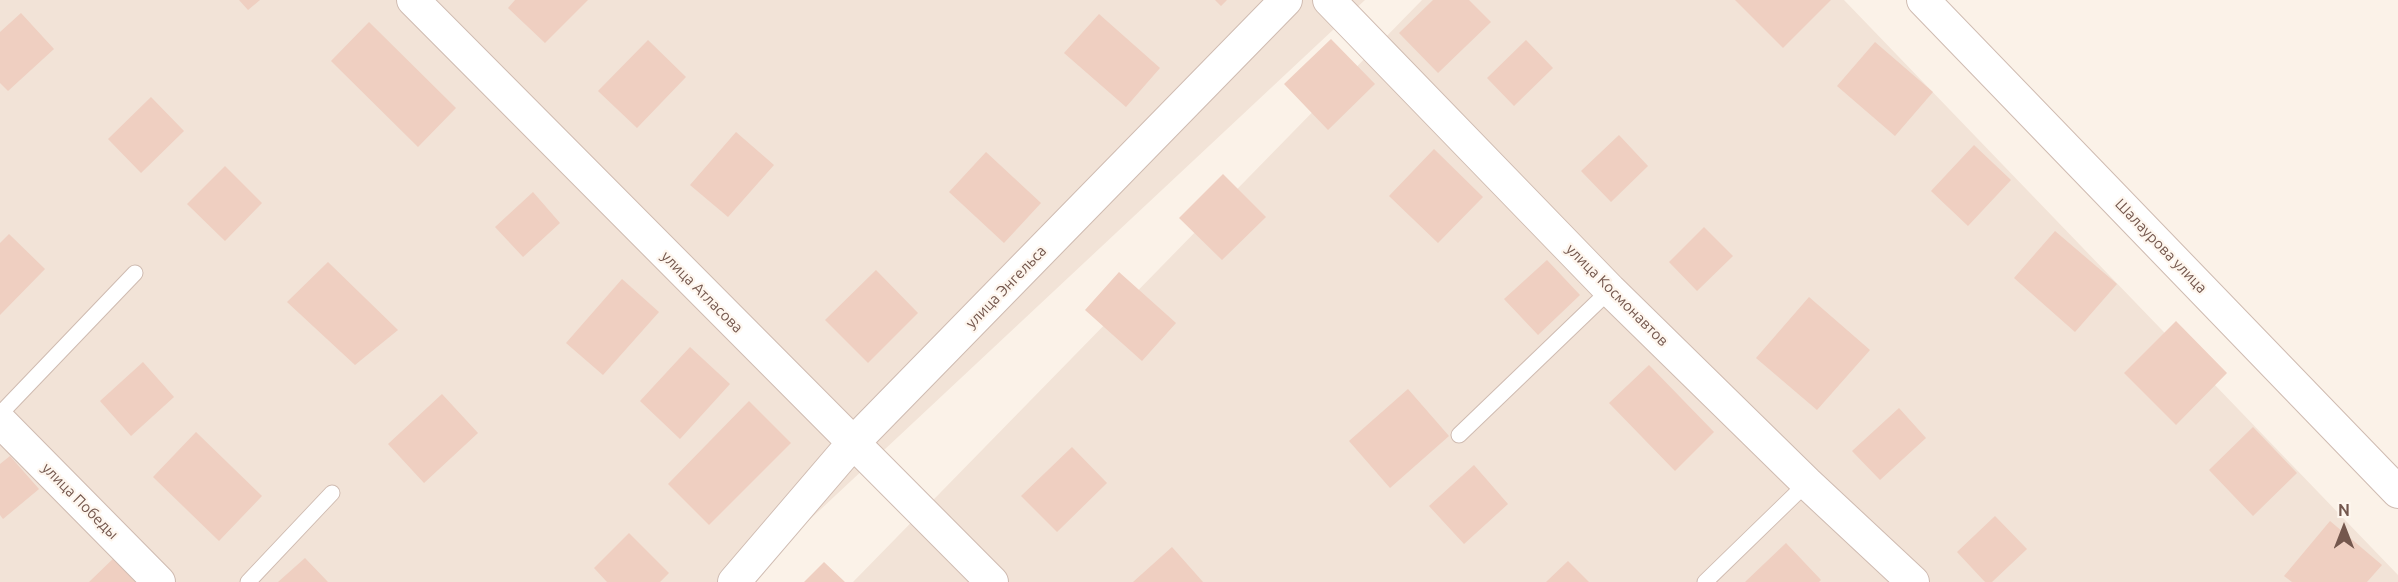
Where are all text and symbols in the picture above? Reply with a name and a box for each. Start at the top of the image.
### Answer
street label: Шалаурова улица [2111,195,2211,297]
street label: улица Космонавтов [1562,240,1672,350]
street label: улица Энгельса [962,242,1050,332]
street label: улица Атласова [657,247,747,337]
street label: улица Победы [38,459,122,543]
north arrow [2314,498,2374,558]
text: N [2338,501,2350,519]

